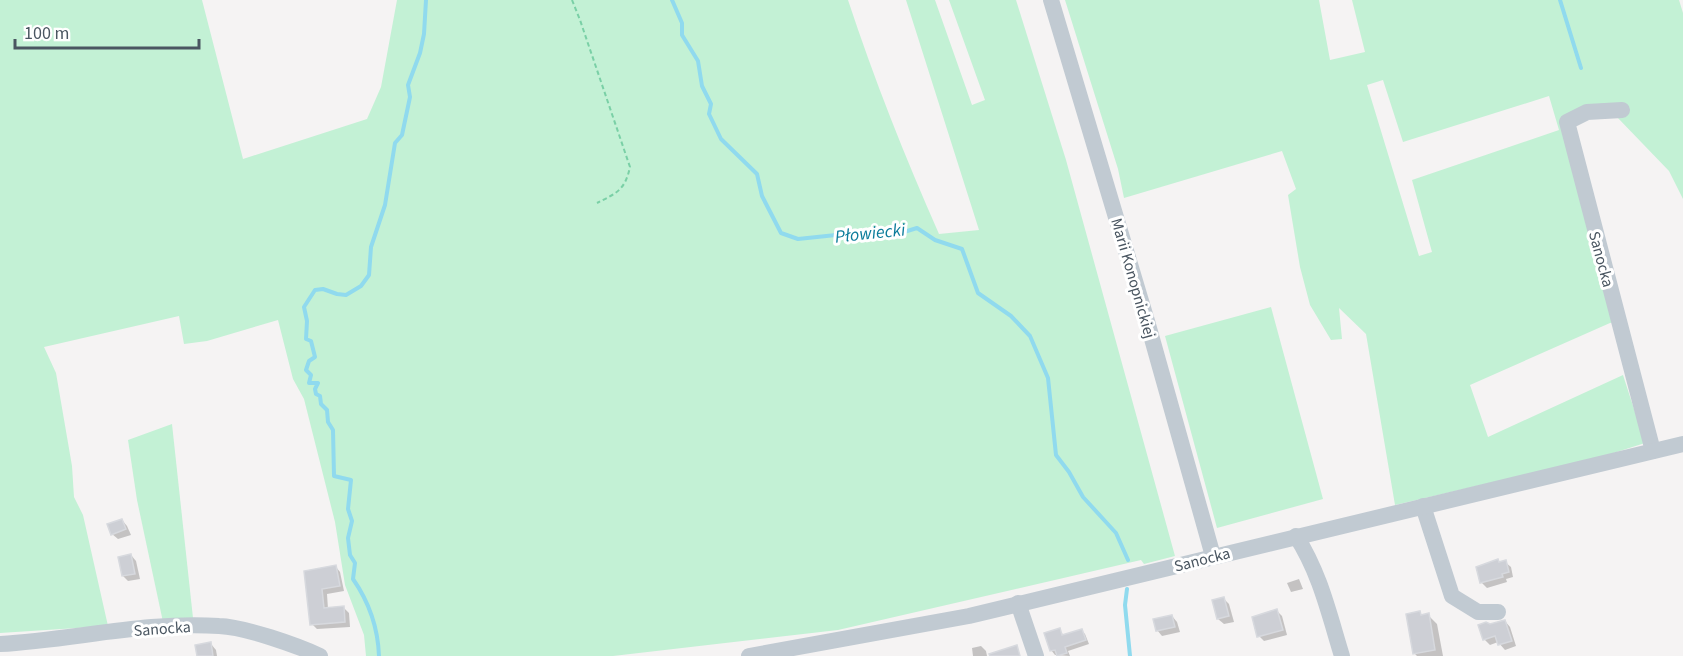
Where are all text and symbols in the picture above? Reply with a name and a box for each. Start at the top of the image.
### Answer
scale bar [15,12,200,50]
text: 100 m [24,21,69,46]
street label: Marii Konopnickiej [1105,216,1161,341]
water label: Płowiecki [834,217,907,250]
street label: Sanocka [1583,229,1619,290]
street label: Sanocka [1172,542,1233,578]
street label: Sanocka [133,616,191,642]

